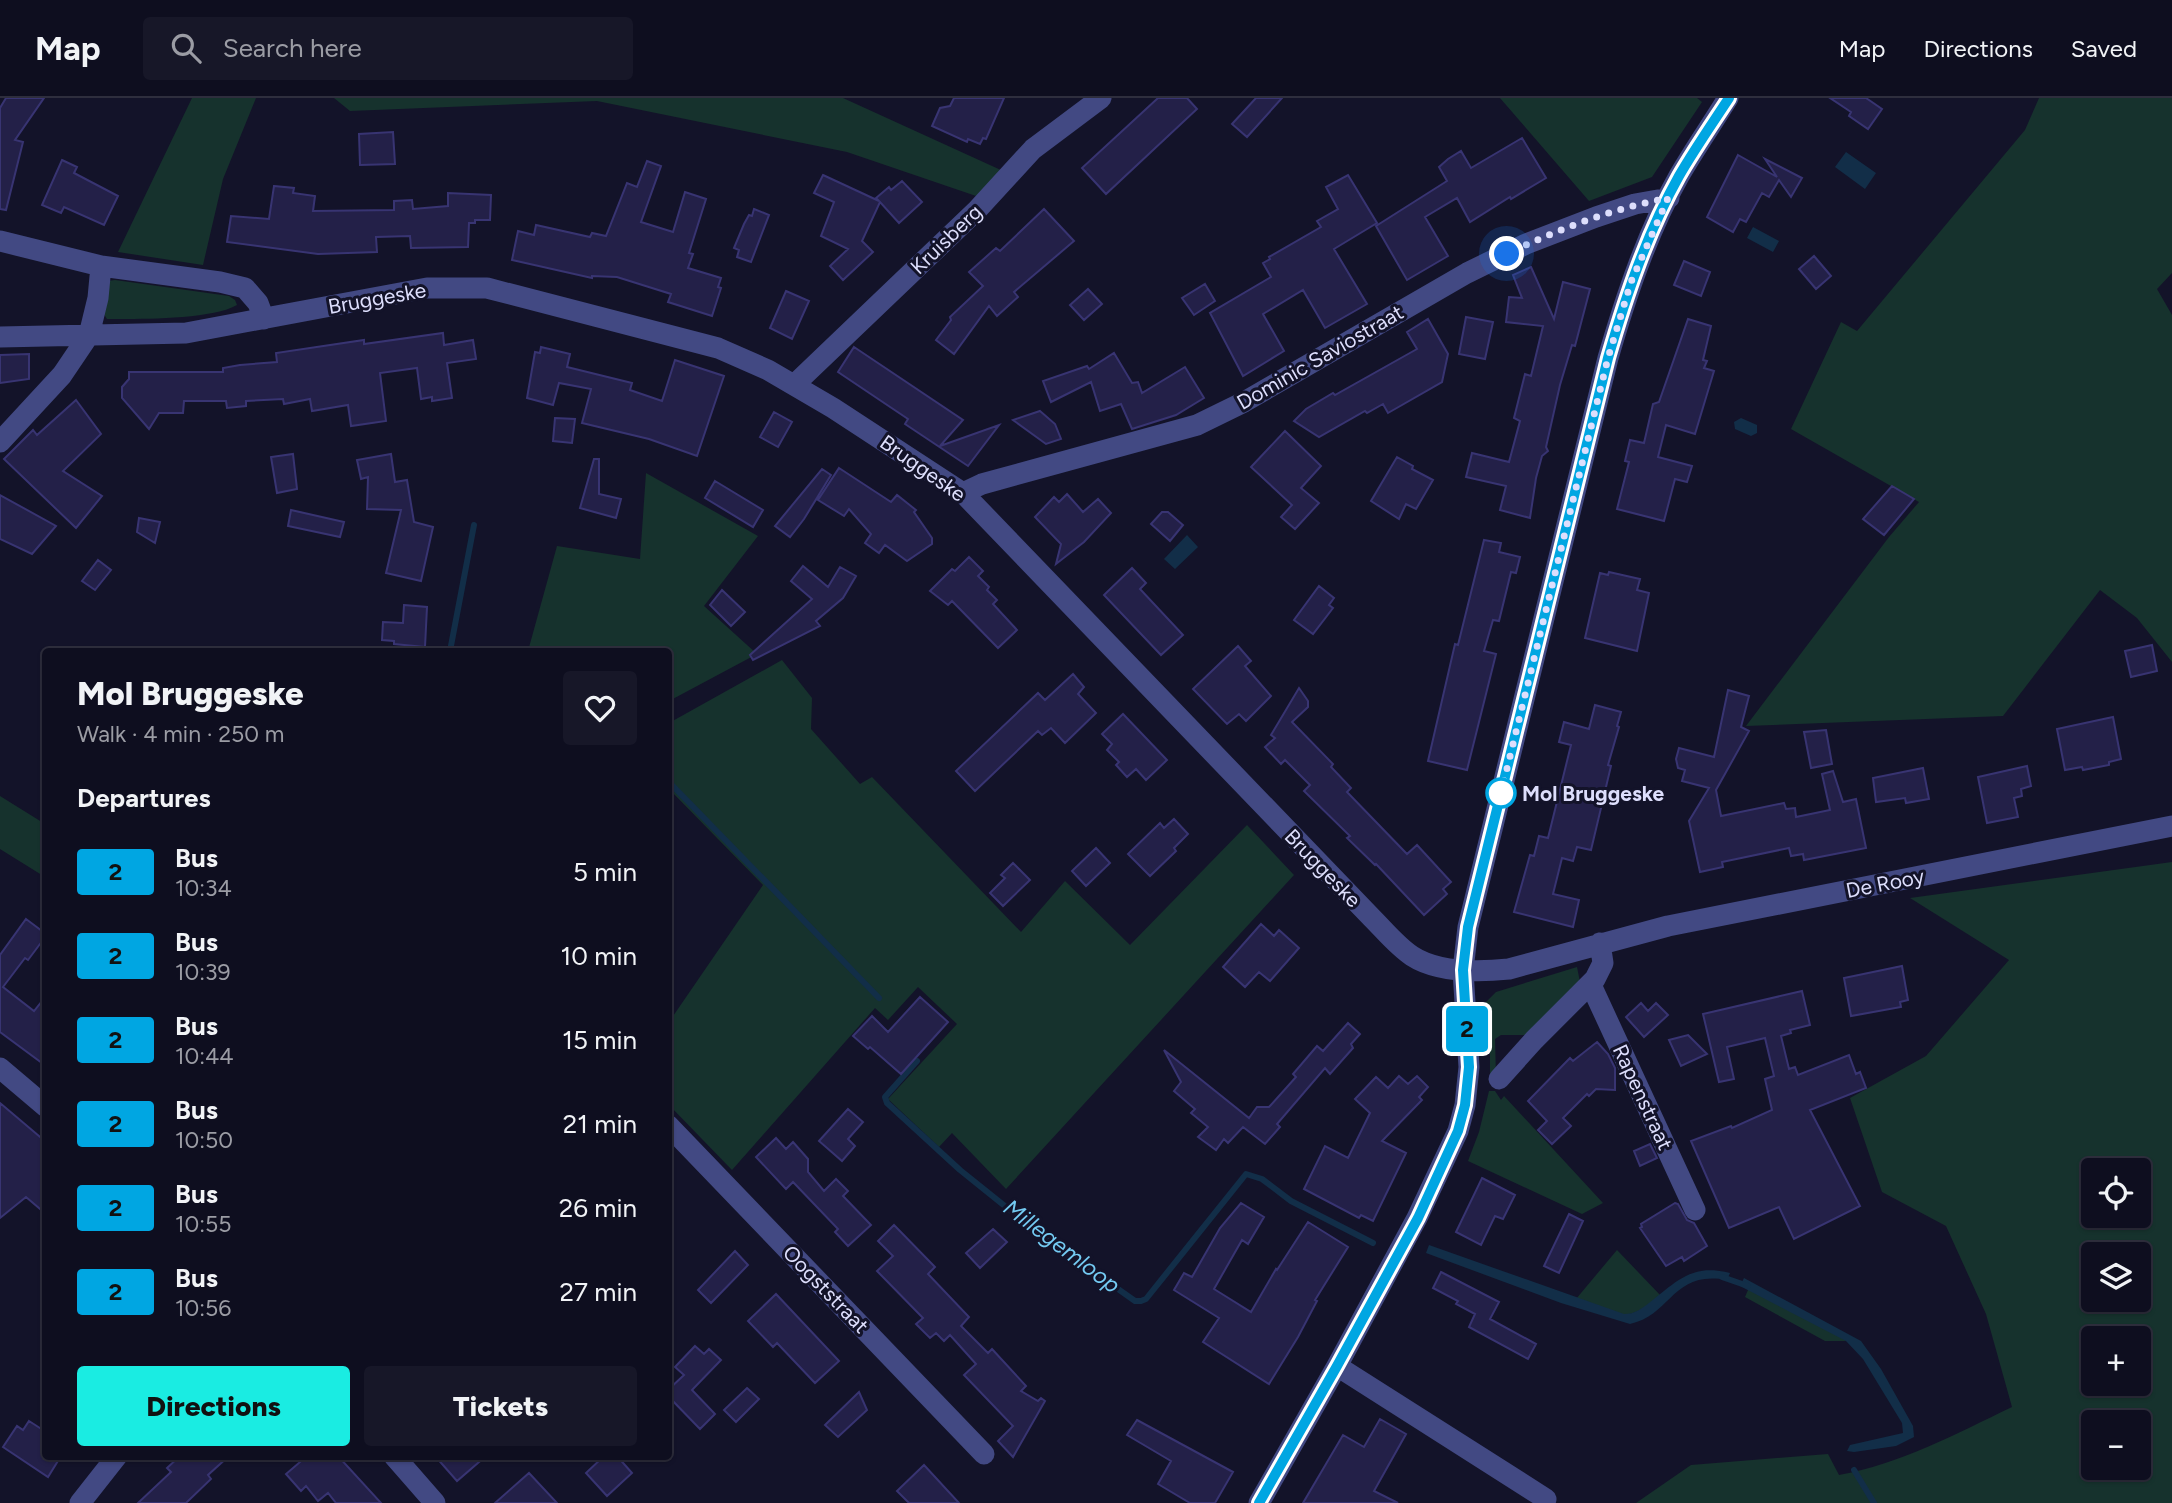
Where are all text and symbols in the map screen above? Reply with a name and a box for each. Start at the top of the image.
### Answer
search box [143,17,633,80]
text: Map [35,29,101,68]
icon: search [167,29,205,67]
text: Search here [223,32,362,64]
text: Map [1839,34,1885,63]
text: Directions [1923,34,2033,63]
text: Saved [2071,34,2137,63]
street label: Kruisberg [905,199,987,279]
your location [1489,236,1524,271]
street label: Bruggeske [326,277,428,319]
street label: Dominic Saviostraat [1232,299,1408,415]
street label: Bruggeske [875,429,971,507]
button: heart [563,671,637,745]
text: Mol Bruggeske [77,674,304,713]
text: Walk · 4 min · 250 m [77,720,284,748]
marker: Mol Bruggeske [1486,778,1516,808]
place label: Mol Bruggeske [1522,781,1665,806]
text: Departures [77,782,211,814]
street label: Bruggeske [1280,824,1366,912]
text: Bus [175,842,218,874]
text: 5 min [573,856,637,888]
text: 2 [109,857,122,886]
street label: De Rooy [1844,863,1926,903]
text: 10:34 [175,874,232,902]
text: Bus [175,926,218,958]
text: 10 min [561,940,637,972]
text: 2 [109,941,122,970]
text: 10:39 [175,958,231,986]
line badge: 2 [1444,1006,1490,1052]
text: Bus [175,1010,218,1042]
text: 2 [1460,1014,1474,1043]
text: 15 min [562,1024,637,1056]
text: 2 [109,1025,122,1054]
street label: Rapenstraat [1608,1040,1678,1154]
text: 10:44 [175,1042,234,1070]
text: Bus [175,1094,218,1126]
text: 21 min [563,1108,637,1140]
text: 2 [109,1109,122,1138]
text: 10:50 [175,1126,233,1154]
map controls [2081,1158,2151,1480]
button: locate [2081,1158,2151,1228]
text: Bus [175,1178,218,1210]
text: 26 min [559,1192,637,1224]
text: 2 [109,1193,122,1222]
water label: Millegemloop [998,1193,1126,1299]
text: 10:55 [175,1210,232,1238]
street label: Oogststraat [778,1240,874,1338]
button: layers [2081,1242,2151,1312]
text: Bus [175,1262,218,1294]
text: 27 min [559,1276,637,1308]
text: 2 [109,1277,122,1306]
text: 10:56 [175,1294,231,1322]
button: + [2081,1326,2151,1396]
button: Directions [77,1366,350,1446]
button: Tickets [364,1366,637,1446]
button: − [2081,1410,2151,1480]

